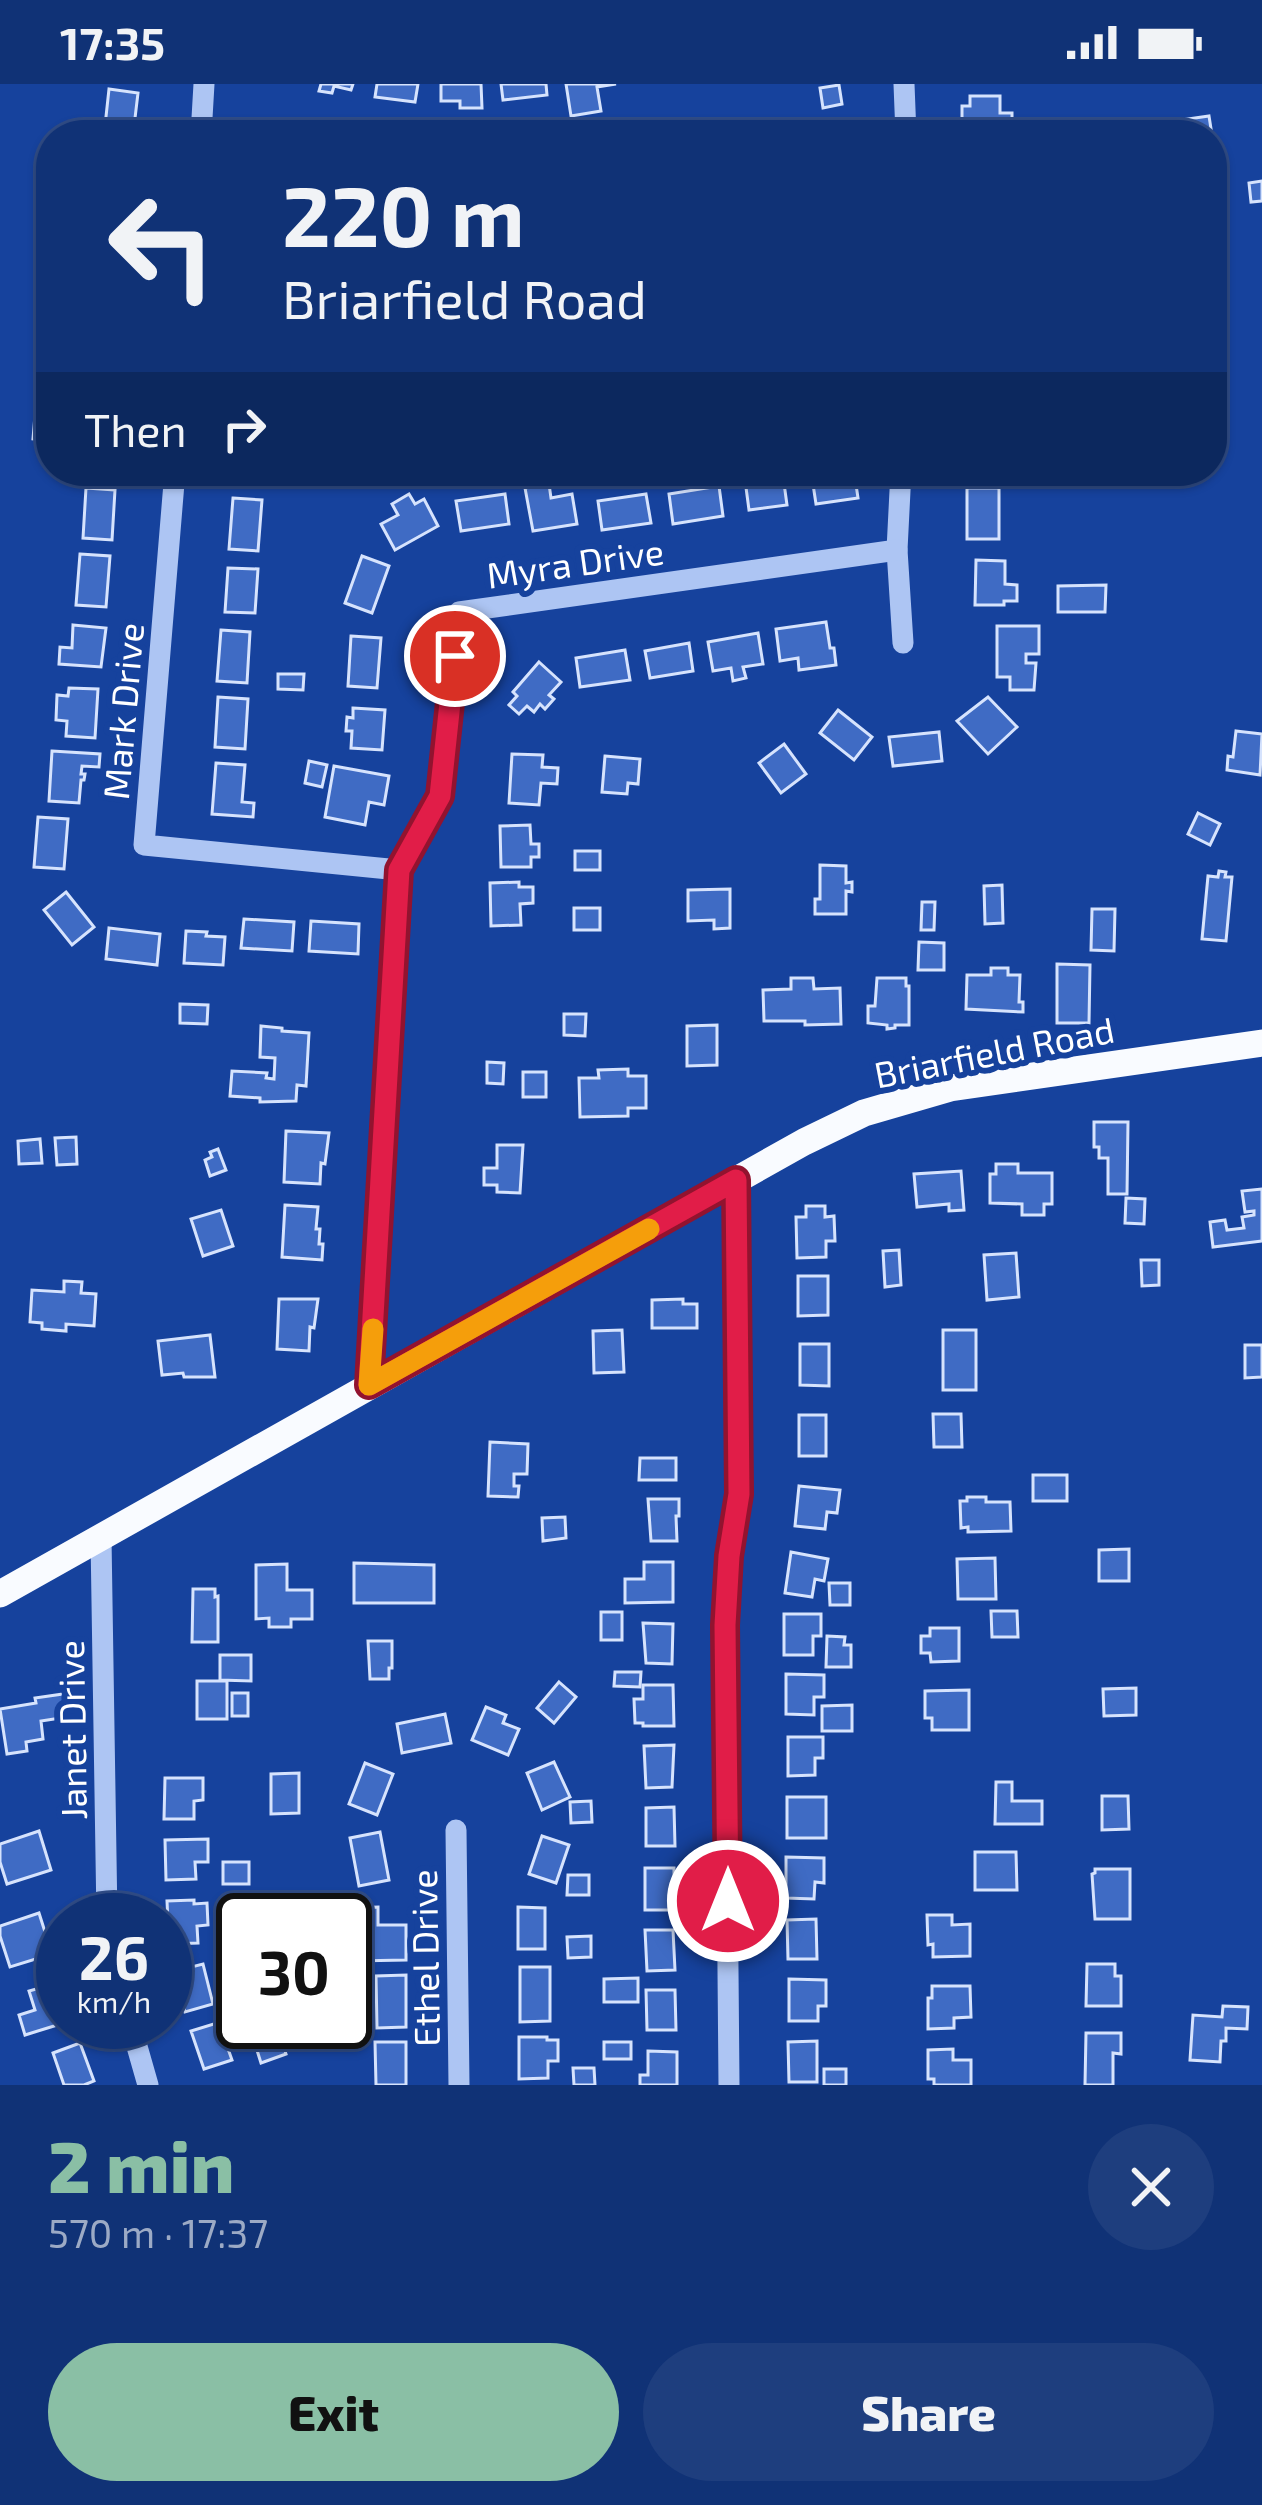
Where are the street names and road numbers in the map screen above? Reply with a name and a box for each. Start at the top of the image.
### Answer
street label: Myra Drive [484,528,666,596]
street label: Mark Drive [93,621,151,801]
street label: Briarfield Road [870,1007,1118,1095]
street label: Janet Drive [48,1640,94,1820]
street label: Ethel Drive [401,1869,447,2047]

